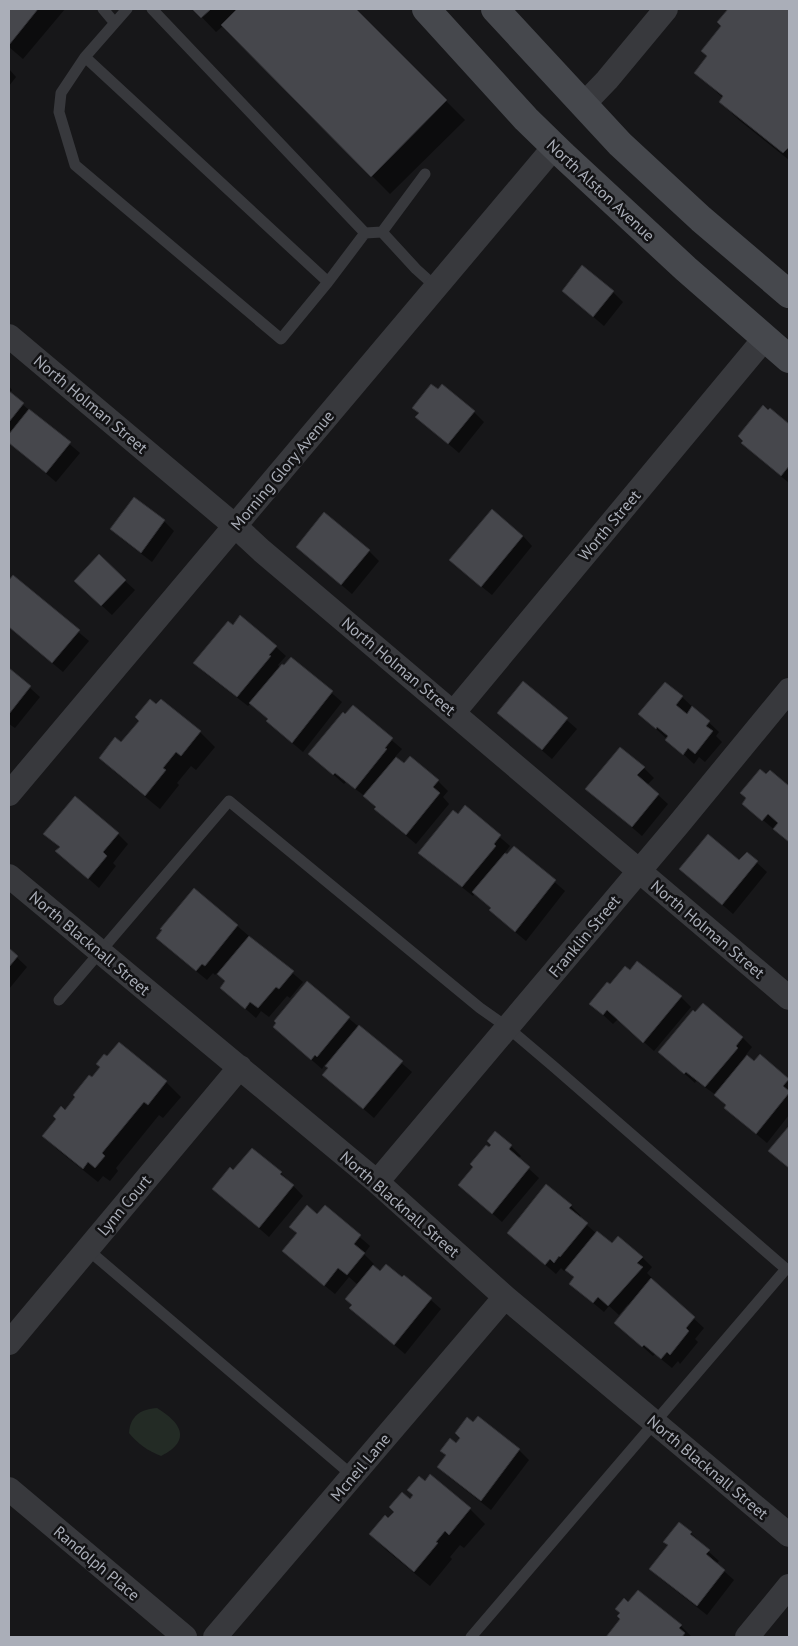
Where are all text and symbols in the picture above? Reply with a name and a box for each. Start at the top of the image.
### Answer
street label: North Alston Avenue [543,135,659,245]
street label: North Holman Street [30,351,152,458]
street label: Morning Glory Avenue [226,406,338,534]
street label: Worth Street [574,485,645,565]
street label: North Holman Street [338,613,460,720]
street label: North Holman Street [647,876,769,983]
street label: North Blacknall Street [25,887,155,1000]
street label: Franklin Street [544,890,624,981]
street label: North Blacknall Street [336,1147,464,1262]
street label: Lynn Court [93,1170,156,1239]
street label: North Blacknall Street [643,1411,773,1524]
street label: Mcneil Lane [326,1429,394,1505]
street label: Randolph Place [50,1521,144,1605]

